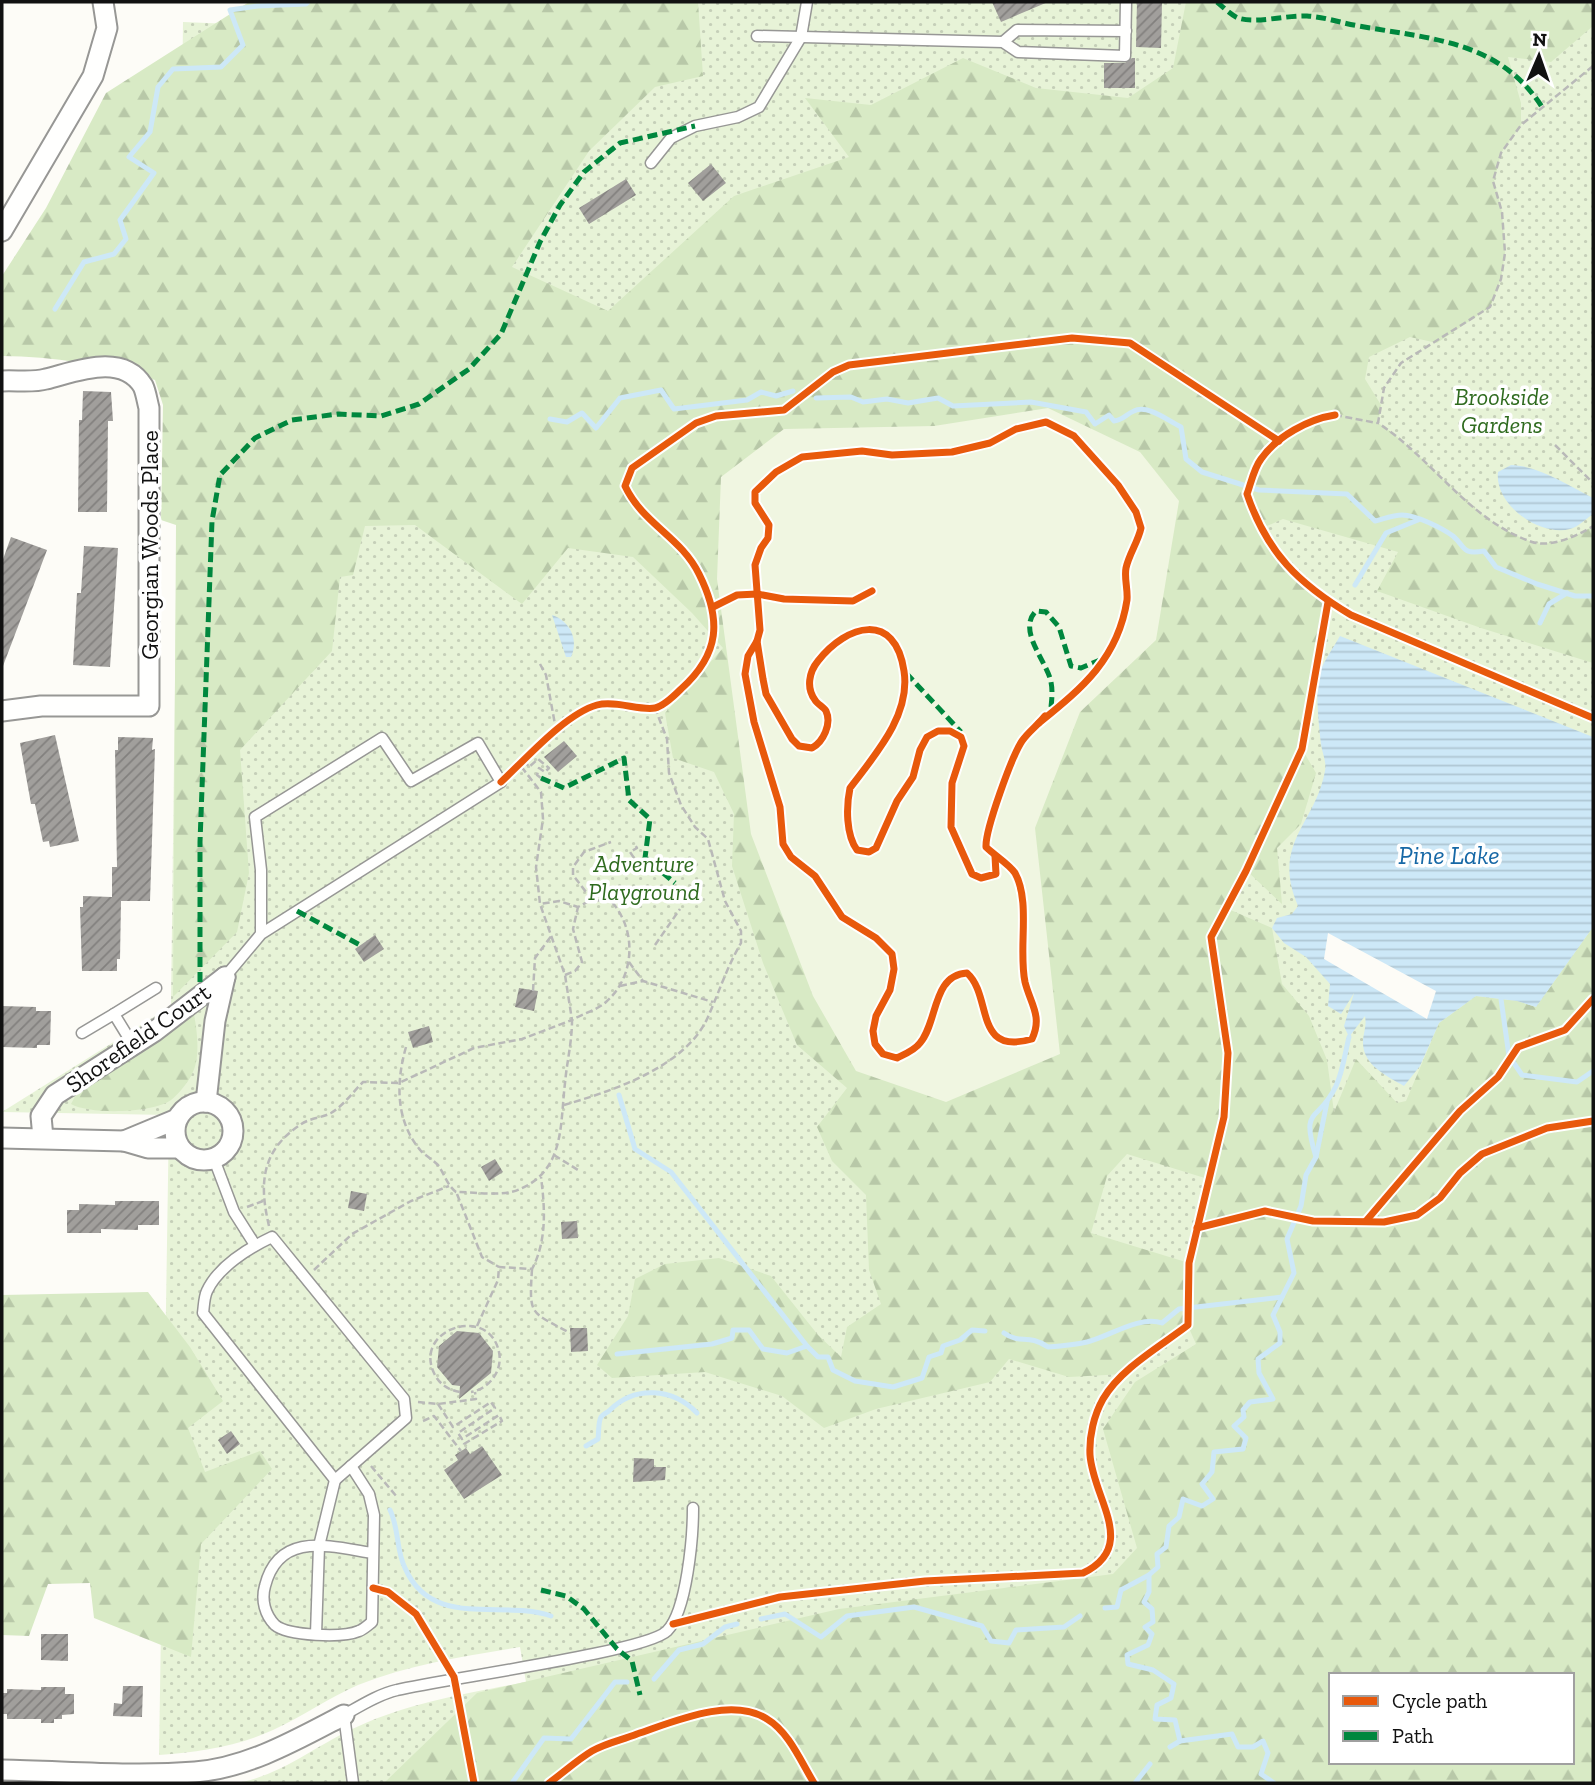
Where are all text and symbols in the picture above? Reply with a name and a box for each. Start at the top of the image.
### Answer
north arrow [1504,21,1574,91]
text: N [1532,28,1547,51]
park label: Brookside Gardens [1455,382,1549,439]
street label: Georgian Woods Place [135,430,164,660]
water label: Pine Lake [1398,839,1500,871]
park label: Adventure Playground [588,849,700,906]
street label: Shorefield Court [60,977,216,1099]
legend [1329,1673,1574,1764]
text: Cycle path [1392,1688,1487,1713]
text: Path [1392,1723,1434,1748]

